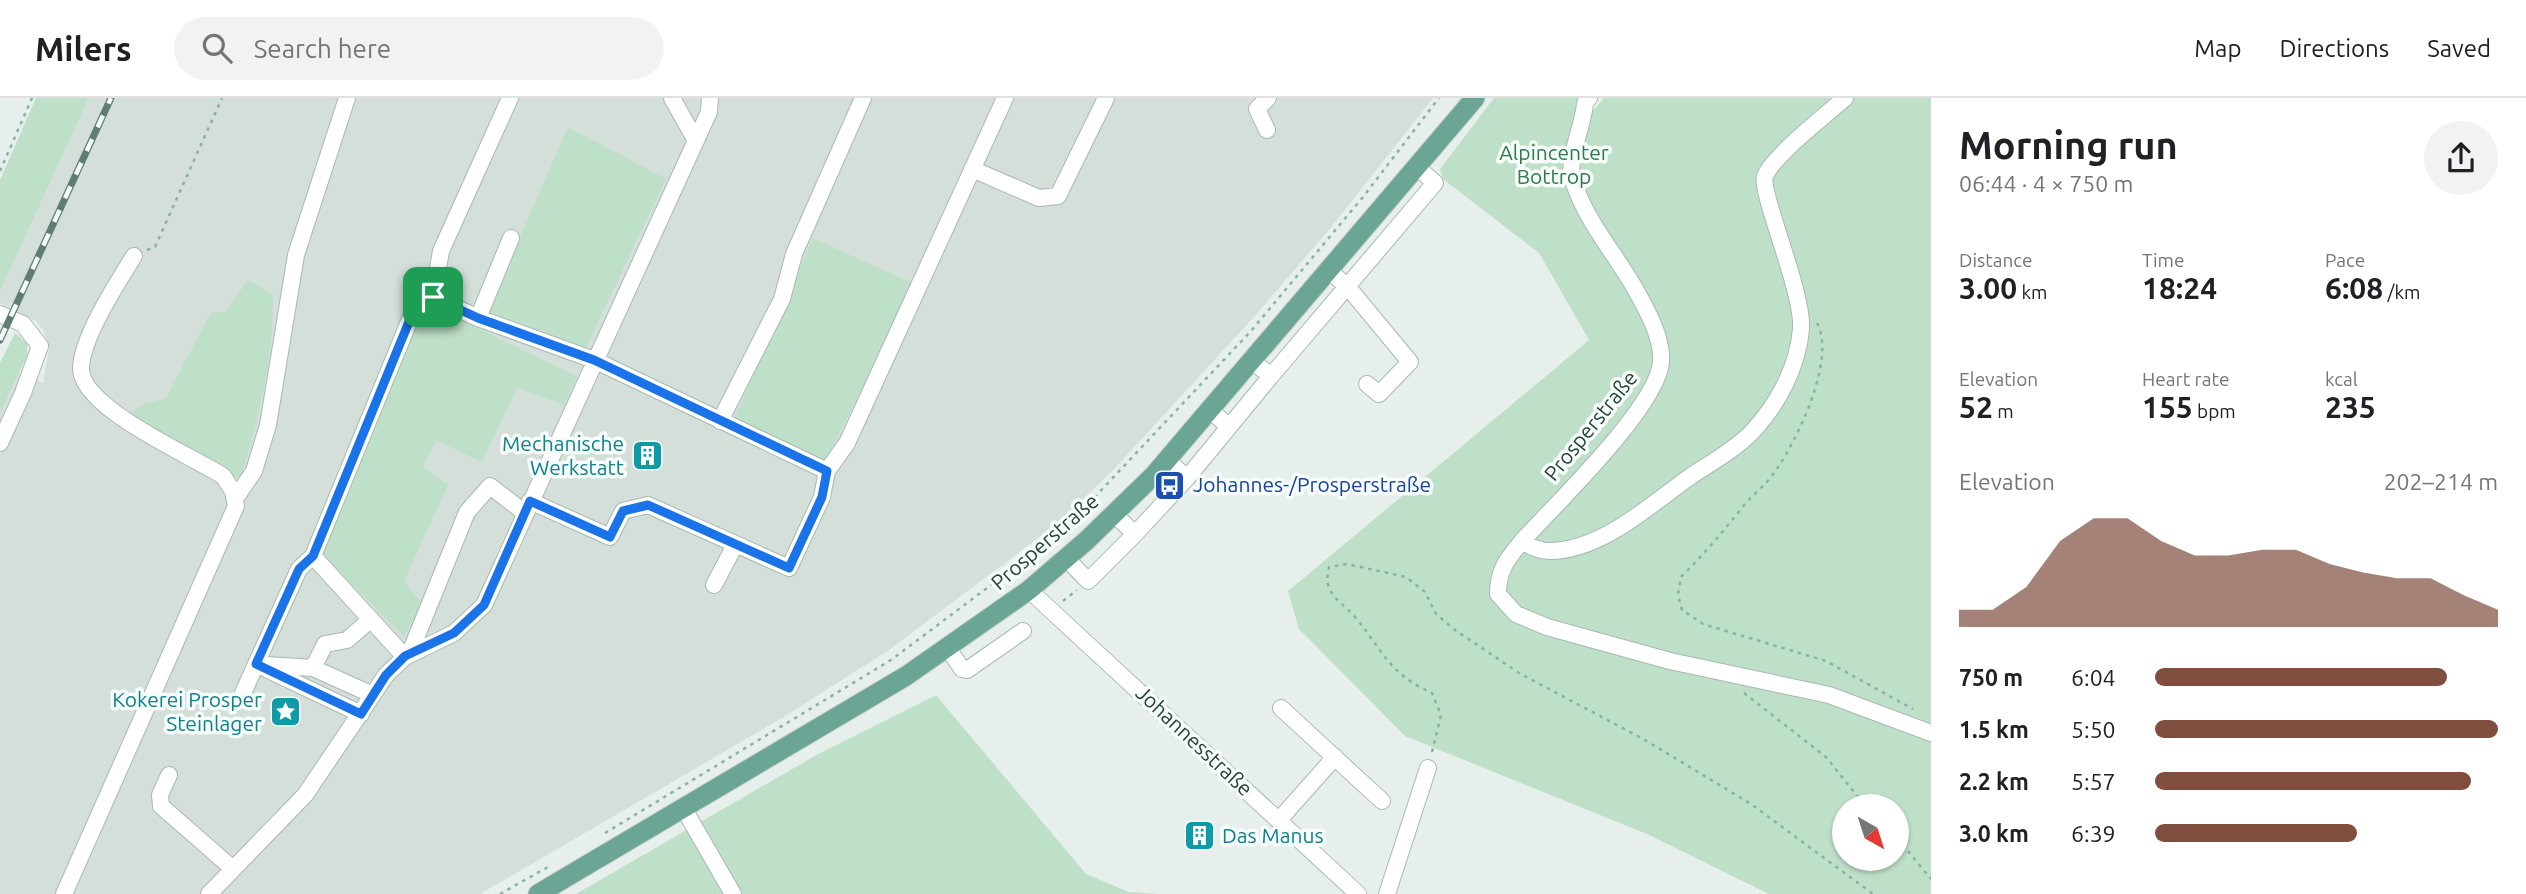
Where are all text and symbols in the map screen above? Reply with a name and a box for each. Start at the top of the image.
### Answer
search box [174,17,664,80]
icon: search [198,29,236,67]
text: Milers [35,30,132,67]
text: Search here [254,34,391,63]
text: Map [2194,35,2241,62]
text: Directions [2279,35,2389,62]
text: Saved [2427,35,2491,62]
button: share [2424,121,2498,195]
text: Morning run [1959,124,2178,166]
park label: Alpincenter Bottrop [1499,140,1609,188]
text: 06:44 · 4 × 750 m [1959,171,2133,196]
text: Distance [1959,249,2033,271]
text: Time [2142,249,2184,271]
text: Pace [2325,249,2365,271]
pin [403,267,463,327]
text: 3.00 [1959,271,2017,305]
text: 18:24 [2142,271,2217,305]
text: 6:08 [2325,271,2383,305]
icon: arrive [414,278,452,316]
text: km [2017,281,2047,303]
text: /km [2383,281,2421,303]
street label: Prosperstraße [1539,366,1642,485]
text: Elevation [1959,368,2038,390]
text: Heart rate [2142,368,2229,390]
text: kcal [2325,368,2358,390]
text: 52 [1959,390,1993,424]
text: 155 [2142,390,2193,424]
text: 235 [2325,390,2376,424]
text: m [1993,400,2014,422]
text: bpm [2193,400,2236,422]
place label: Mechanische Werkstatt [502,431,624,479]
building icon: Mechanische Werkstatt [630,439,664,473]
bus stop icon: Johannes-/Prosperstraße [1153,468,1187,502]
text: Elevation [1959,469,2055,494]
text: 202–214 m [2384,469,2498,494]
place label: Johannes-/Prosperstraße [1193,472,1431,496]
street label: Prosperstraße [986,488,1103,594]
text: 750 m [1959,665,2023,690]
text: 6:04 [2071,665,2116,690]
street label: Johannesstraße [1131,680,1258,800]
place label: Kokerei Prosper Steinlager [112,687,262,735]
place icon: Kokerei Prosper Steinlager [268,695,302,729]
text: 1.5 km [1959,717,2029,742]
text: 5:50 [2071,717,2116,742]
text: 2.2 km [1959,769,2029,794]
text: 5:57 [2071,769,2116,794]
north arrow [1832,794,1909,872]
map controls [1832,794,1909,871]
building icon: Das Manus [1182,819,1216,853]
text: 3.0 km [1959,821,2029,846]
text: 6:39 [2071,821,2116,846]
place label: Das Manus [1222,823,1324,847]

